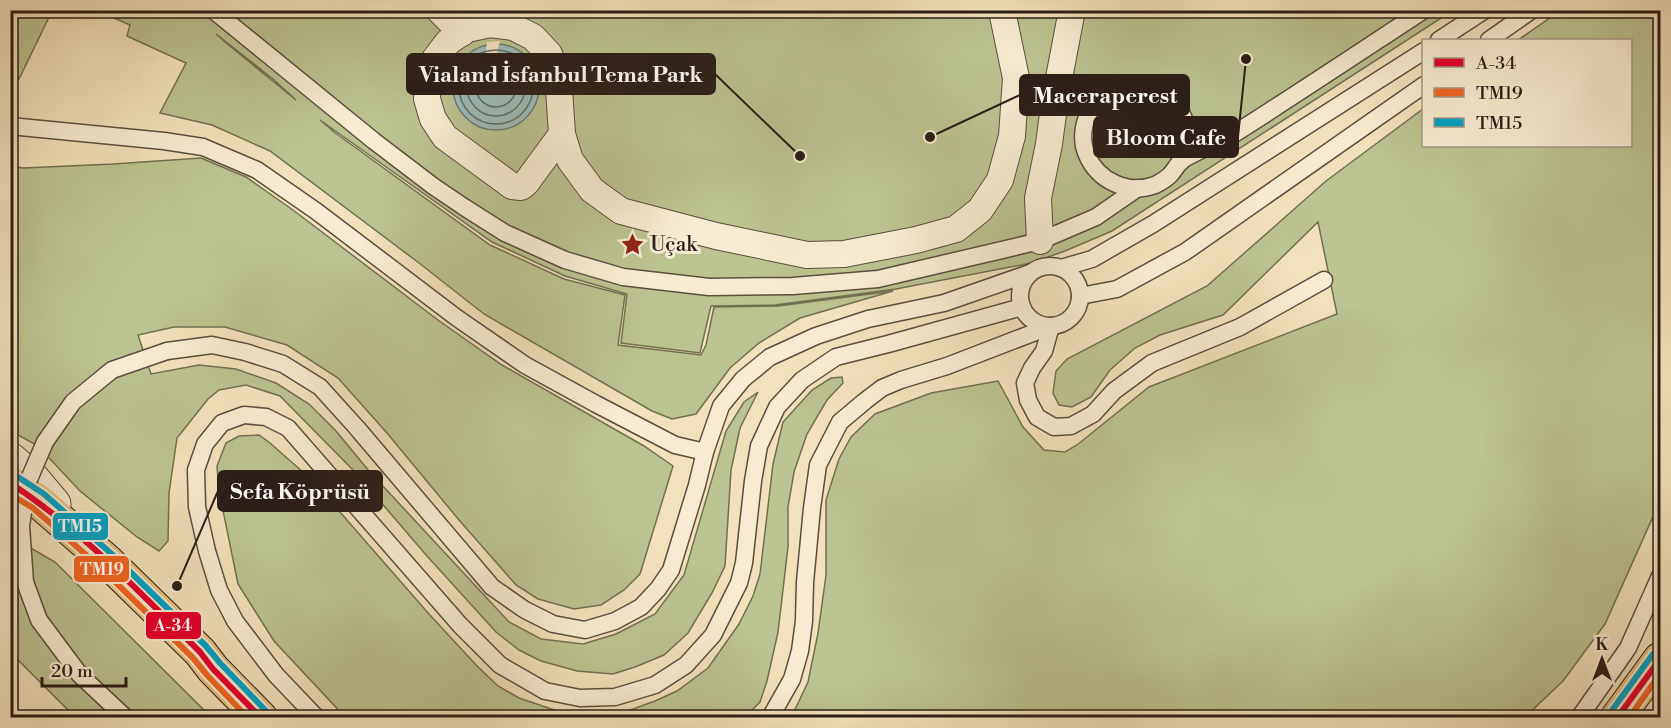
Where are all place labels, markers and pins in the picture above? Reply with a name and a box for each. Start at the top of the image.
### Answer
callout: Vialand İsfanbul Tema Park [407,54,715,94]
callout: Maceraperest [1020,75,1189,115]
callout: Bloom Cafe [1094,117,1238,157]
place icon: Uçak [619,231,645,257]
place label: Uçak [650,232,698,258]
callout: Sefa Köprüsü [218,471,382,511]

